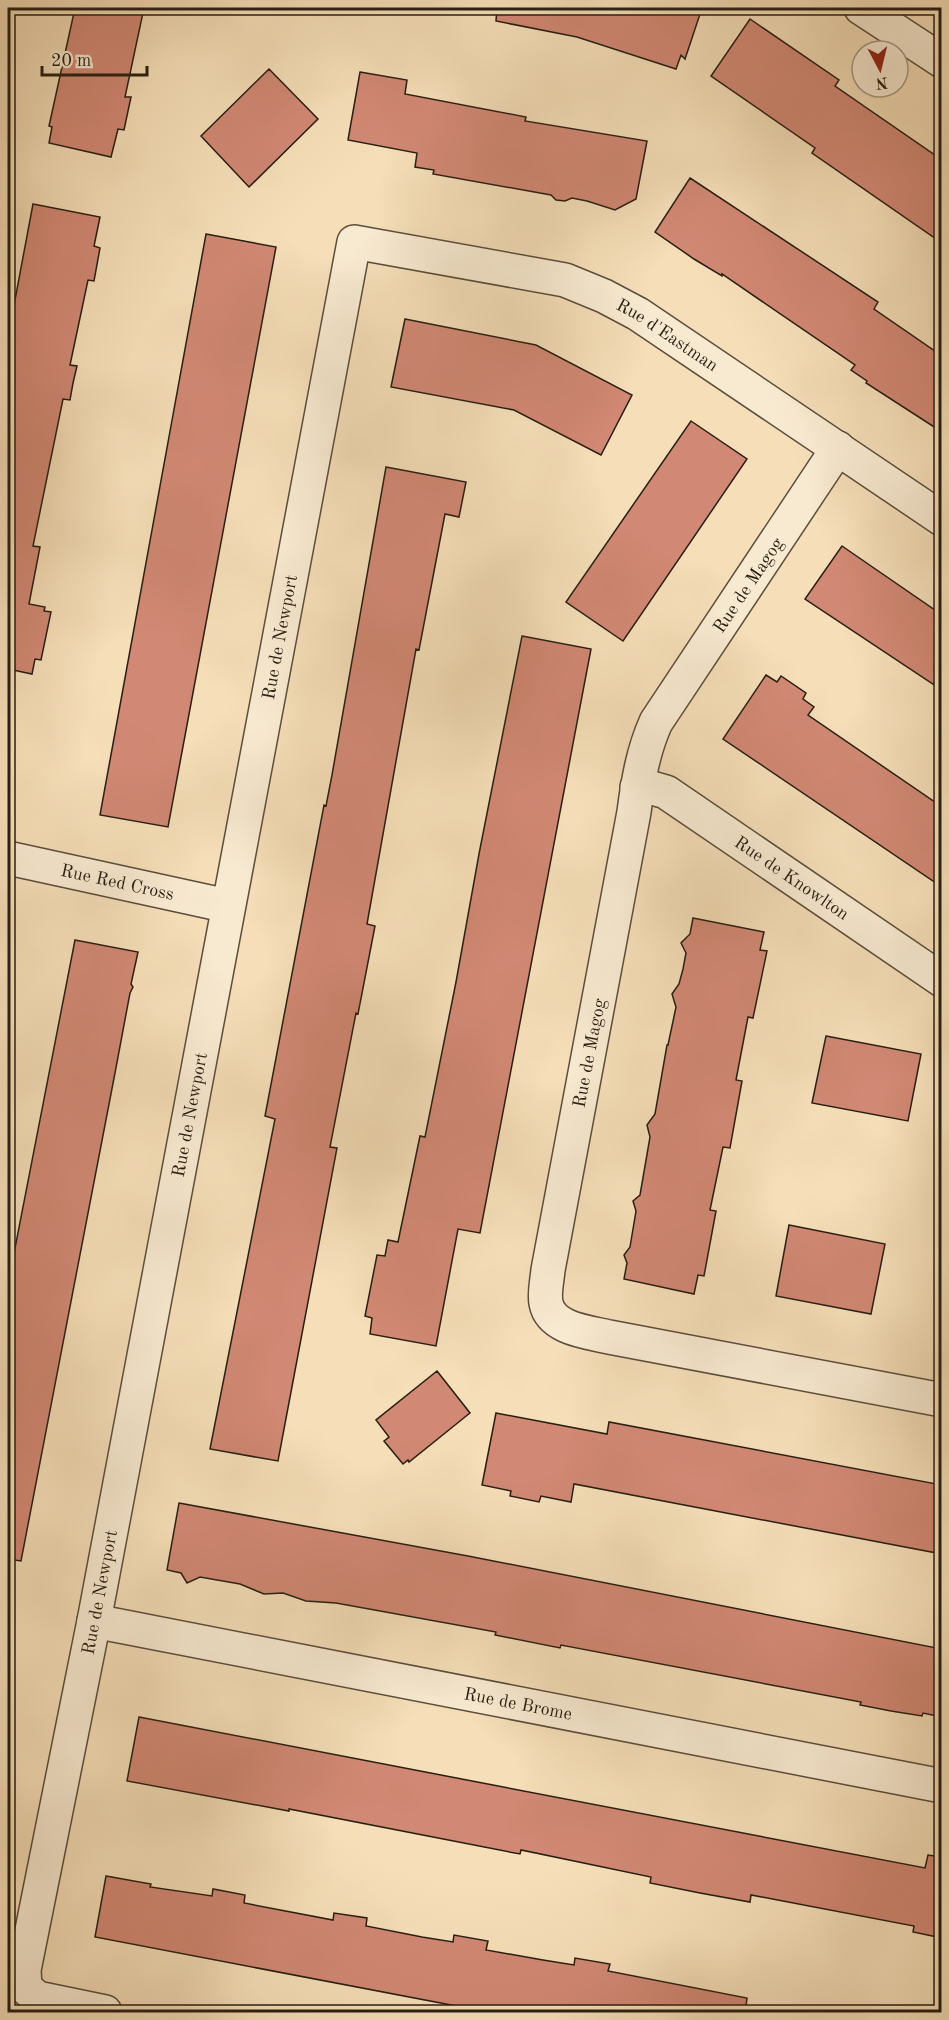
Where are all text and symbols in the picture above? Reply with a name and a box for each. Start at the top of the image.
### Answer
scale bar [42,39,147,77]
north arrow [850,39,910,99]
text: 20 m [51,52,91,70]
text: N [874,73,889,91]
street label: Rue d'Eastman [613,296,721,376]
street label: Rue de Magog [710,534,787,637]
street label: Rue de Newport [260,573,301,701]
street label: Rue de Knowlton [731,833,852,924]
street label: Rue Red Cross [59,862,176,904]
street label: Rue de Magog [571,997,609,1109]
street label: Rue de Newport [170,1051,211,1179]
street label: Rue de Newport [79,1528,121,1656]
street label: Rue de Brome [462,1685,574,1724]

